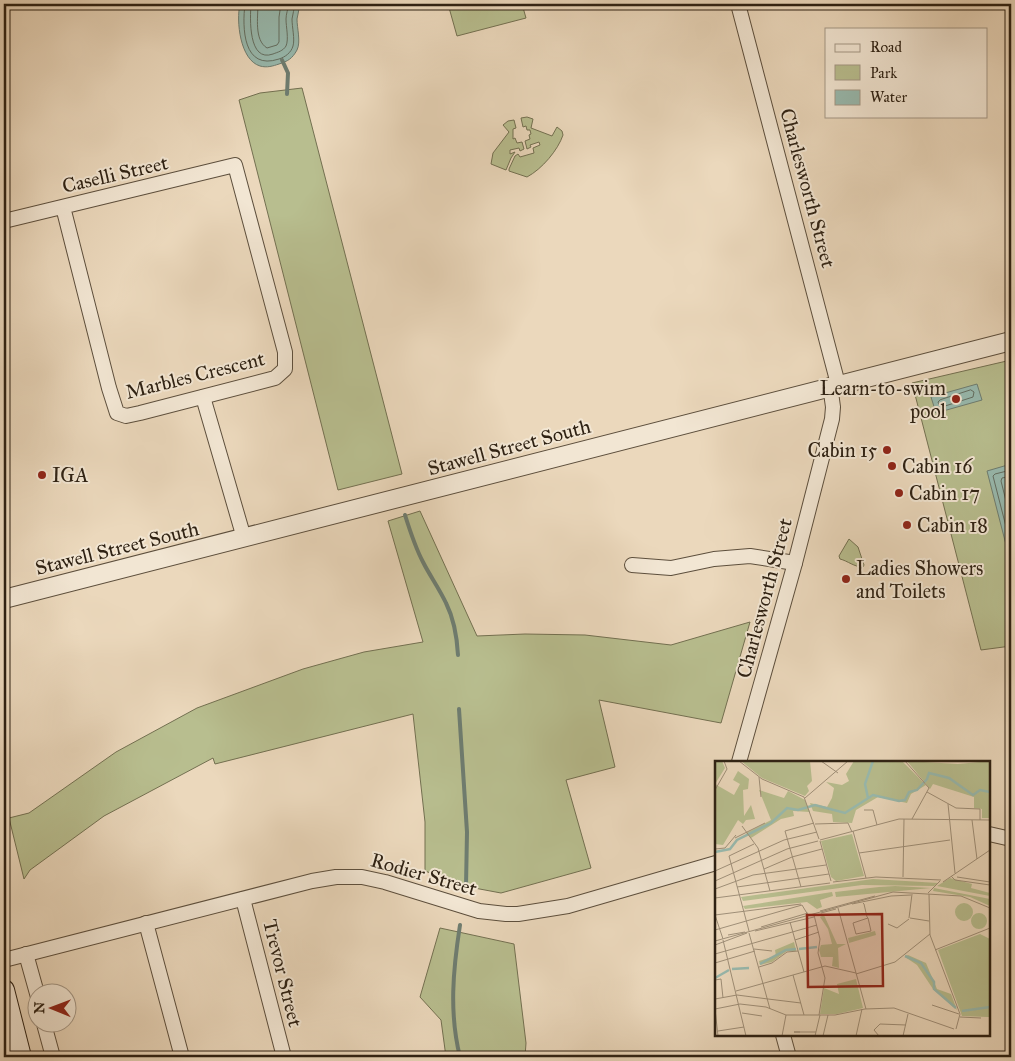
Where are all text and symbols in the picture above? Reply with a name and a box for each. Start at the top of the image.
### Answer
legend [825,28,988,118]
text: Road [870,38,902,56]
text: Park [870,64,897,82]
text: Water [870,88,907,106]
street label: Charlesworth Street [775,106,841,270]
street label: Caselli Street [60,150,170,198]
street label: Marbles Crescent [123,346,267,404]
place label: Learn-to-swim pool [820,376,947,423]
marker: Learn-to-swim pool [950,393,962,405]
street label: Stawell Street South [425,414,593,480]
place label: Cabin 15 [808,438,877,462]
marker: Cabin 15 [881,444,893,456]
place label: Cabin 16 [902,454,973,478]
marker: Cabin 16 [886,460,898,472]
place label: IGA [52,463,89,487]
marker: IGA [36,469,48,481]
place label: Cabin 17 [909,481,980,505]
marker: Cabin 17 [893,487,905,499]
place label: Cabin 18 [917,513,988,537]
street label: Stawell Street South [33,516,201,580]
street label: Charlesworth Street [731,516,797,680]
marker: Cabin 18 [901,519,913,531]
place label: Ladies Showers and Toilets [856,556,983,603]
marker: Ladies Showers and Toilets [840,573,852,585]
inset map [715,761,990,1036]
street label: Rodier Street [368,847,480,901]
street label: Trevor Street [258,917,308,1029]
north arrow [28,984,78,1034]
text: N [31,1002,48,1014]

